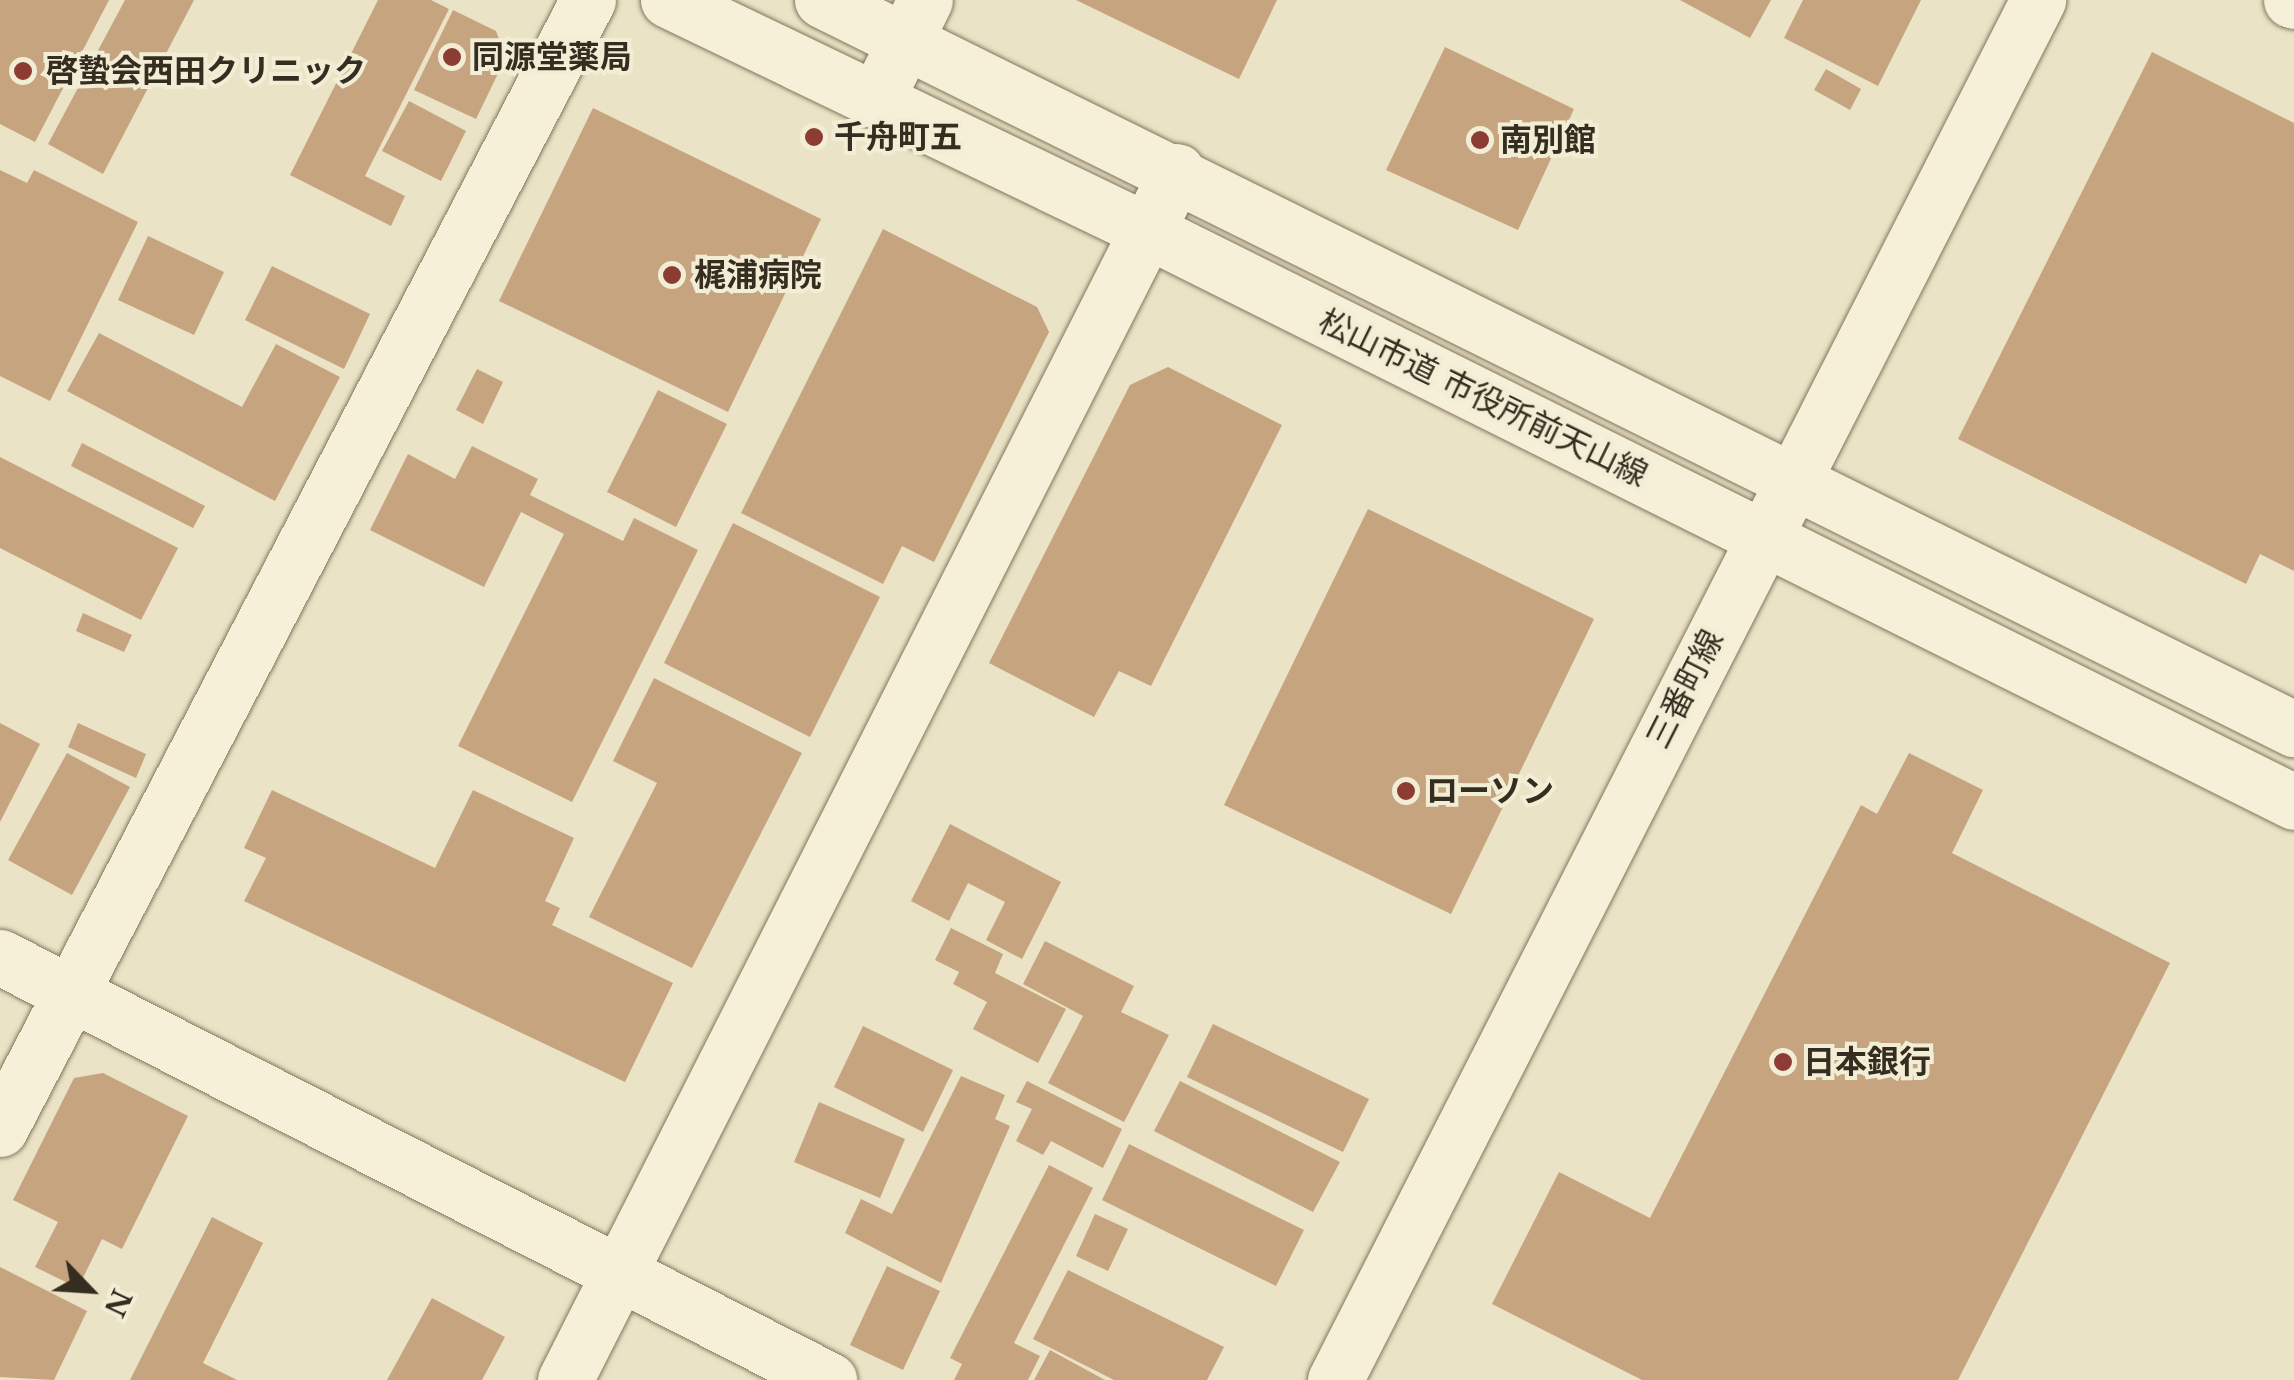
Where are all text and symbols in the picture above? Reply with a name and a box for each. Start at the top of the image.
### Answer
place label: 同源堂薬局 [472,38,632,76]
marker: 同源堂薬局 [441,46,463,68]
place label: 啓蟄会西田クリニック [46,52,366,90]
marker: 啓蟄会西田クリニック [10,58,36,84]
place label: 千舟町五 [834,118,962,156]
place label: 南別館 [1500,121,1596,159]
marker: 千舟町五 [803,126,825,148]
marker: 南別館 [1469,129,1491,151]
place label: 梶浦病院 [694,256,822,294]
marker: 梶浦病院 [659,262,685,288]
street label: 松山市道 市役所前天山線 [1312,302,1654,494]
street label: 三番町線 [1639,623,1731,755]
place label: ローソン [1426,772,1554,810]
marker: ローソン [1395,780,1417,802]
place label: 日本銀行 [1803,1043,1931,1081]
marker: 日本銀行 [1772,1051,1794,1073]
north arrow [40,1240,140,1340]
text: N [96,1284,139,1322]

